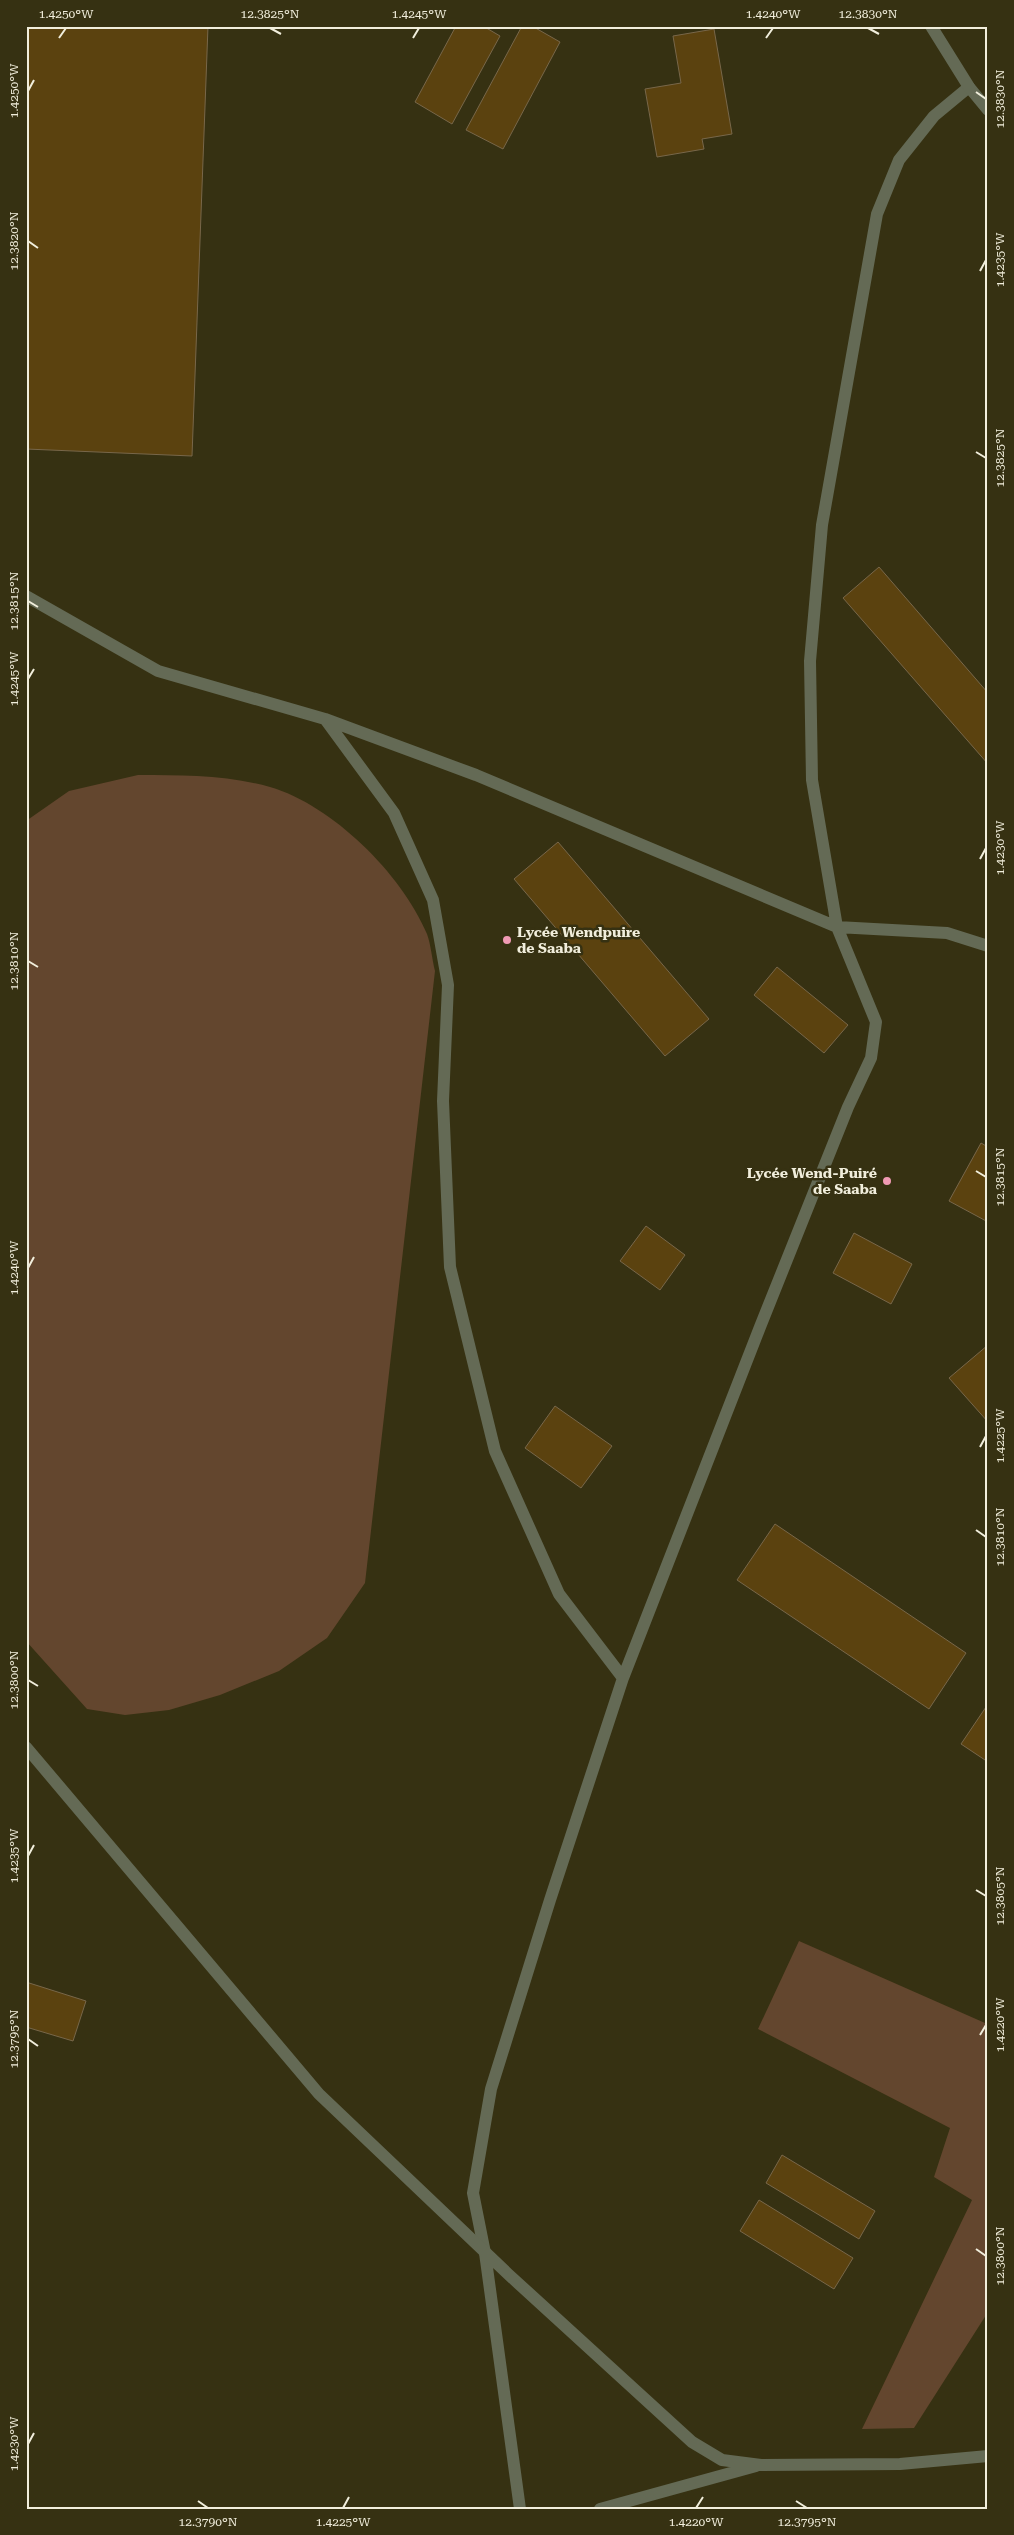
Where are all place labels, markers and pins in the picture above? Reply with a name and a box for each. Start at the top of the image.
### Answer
place label: Lycée Wendpuire de Saaba [517,924,640,956]
marker: Lycée Wendpuire de Saaba [501,934,513,946]
place label: Lycée Wend-Puiré de Saaba [747,1165,878,1197]
marker: Lycée Wend-Puiré de Saaba [881,1175,893,1187]

